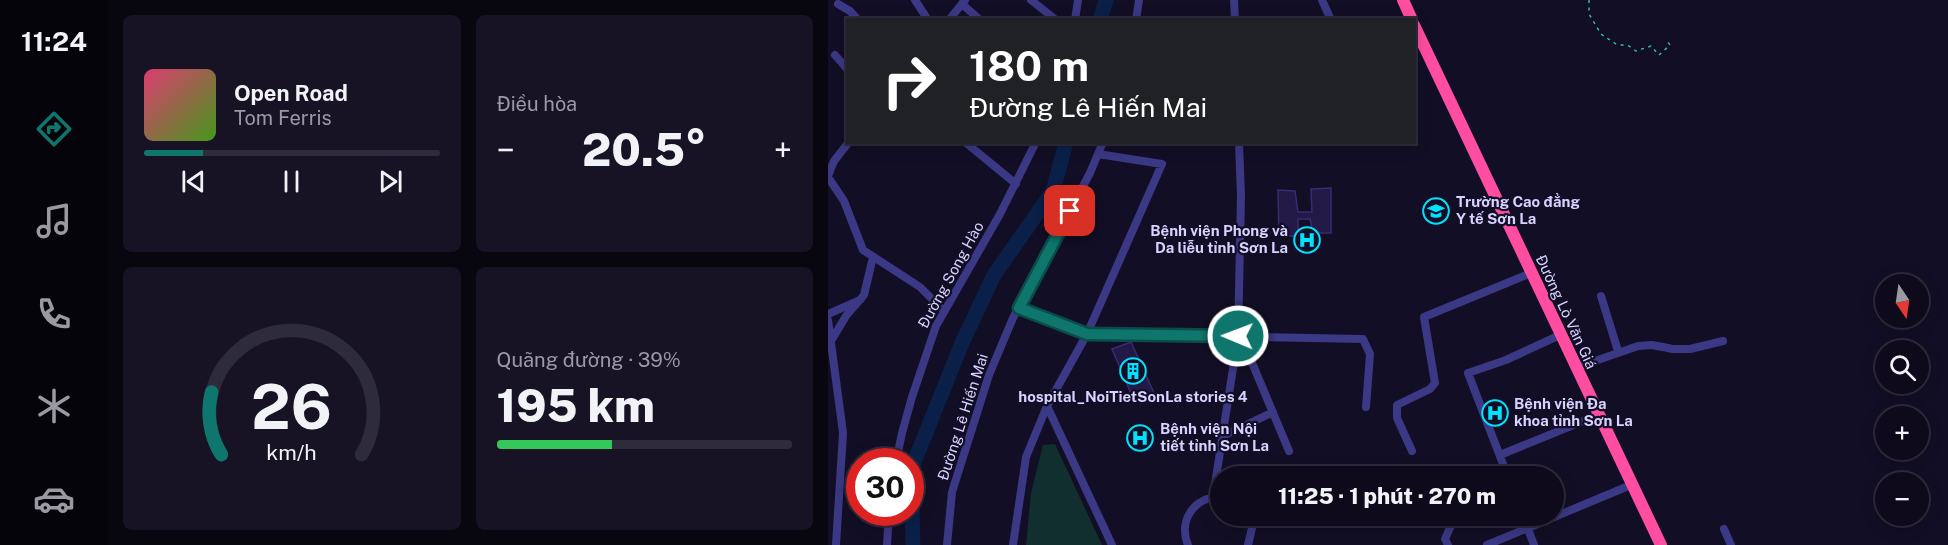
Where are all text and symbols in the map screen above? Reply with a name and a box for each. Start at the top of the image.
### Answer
text: 11:24 [21,25,87,57]
text: 180 m [969,41,1089,90]
icon: right [870,42,948,120]
text: Open Road [234,80,348,106]
text: Đường Lê Hiến Mai [969,91,1207,123]
text: Điều hòa [497,92,577,116]
text: Tom Ferris [234,106,332,130]
icon: directions [33,108,75,150]
text: 20.5° [582,123,707,176]
text: − [497,131,515,169]
text: + [774,131,792,169]
icon: previous [177,165,210,198]
icon: pause [275,165,308,198]
icon: next [374,165,407,198]
pin [1044,185,1095,236]
place label: Trường Cao đẳng Y tế Sơn La [1456,193,1580,227]
icon: arrive [1053,194,1086,227]
school or university icon: Trường Cao đẳng Y tế Sơn La [1421,196,1451,226]
icon: music [33,200,75,242]
street label: Đường Song Hào [914,219,987,331]
place label: Bệnh viện Phong và Da liễu tỉnh Sơn La [1150,222,1288,256]
hospital icon: Bệnh viện Phong và Da liễu tỉnh Sơn La [1292,225,1322,255]
street label: Đường Lò Văn Giá [1533,252,1600,371]
north arrow [1875,274,1929,328]
map controls [1875,274,1929,526]
icon: phone [33,293,75,335]
position arrow [1206,304,1270,368]
button: search [1875,340,1929,394]
text: Quãng đường · 39% [497,348,681,372]
street label: Đường Lê Hiến Mai [934,351,991,482]
building icon: hospital_NoiTietSonLa stories 4 [1118,356,1148,386]
text: 26 [251,370,332,443]
text: 195 km [497,379,655,432]
icon: climate [33,385,75,427]
place label: hospital_NoiTietSonLa stories 4 [1018,388,1248,405]
place label: Bệnh viện Đa khoa tỉnh Sơn La [1514,395,1633,429]
hospital icon: Bệnh viện Đa khoa tỉnh Sơn La [1480,398,1510,428]
button: + [1875,406,1929,460]
place label: Bệnh viện Nội tiết tỉnh Sơn La [1160,420,1269,454]
hospital icon: Bệnh viện Nội tiết tỉnh Sơn La [1125,423,1155,453]
text: km/h [267,441,317,466]
speed limit sign: 30 [846,448,924,526]
button: − [1875,472,1929,526]
icon: car [33,478,75,520]
text: 11:25 · 1 phút · 270 m [1278,483,1496,509]

